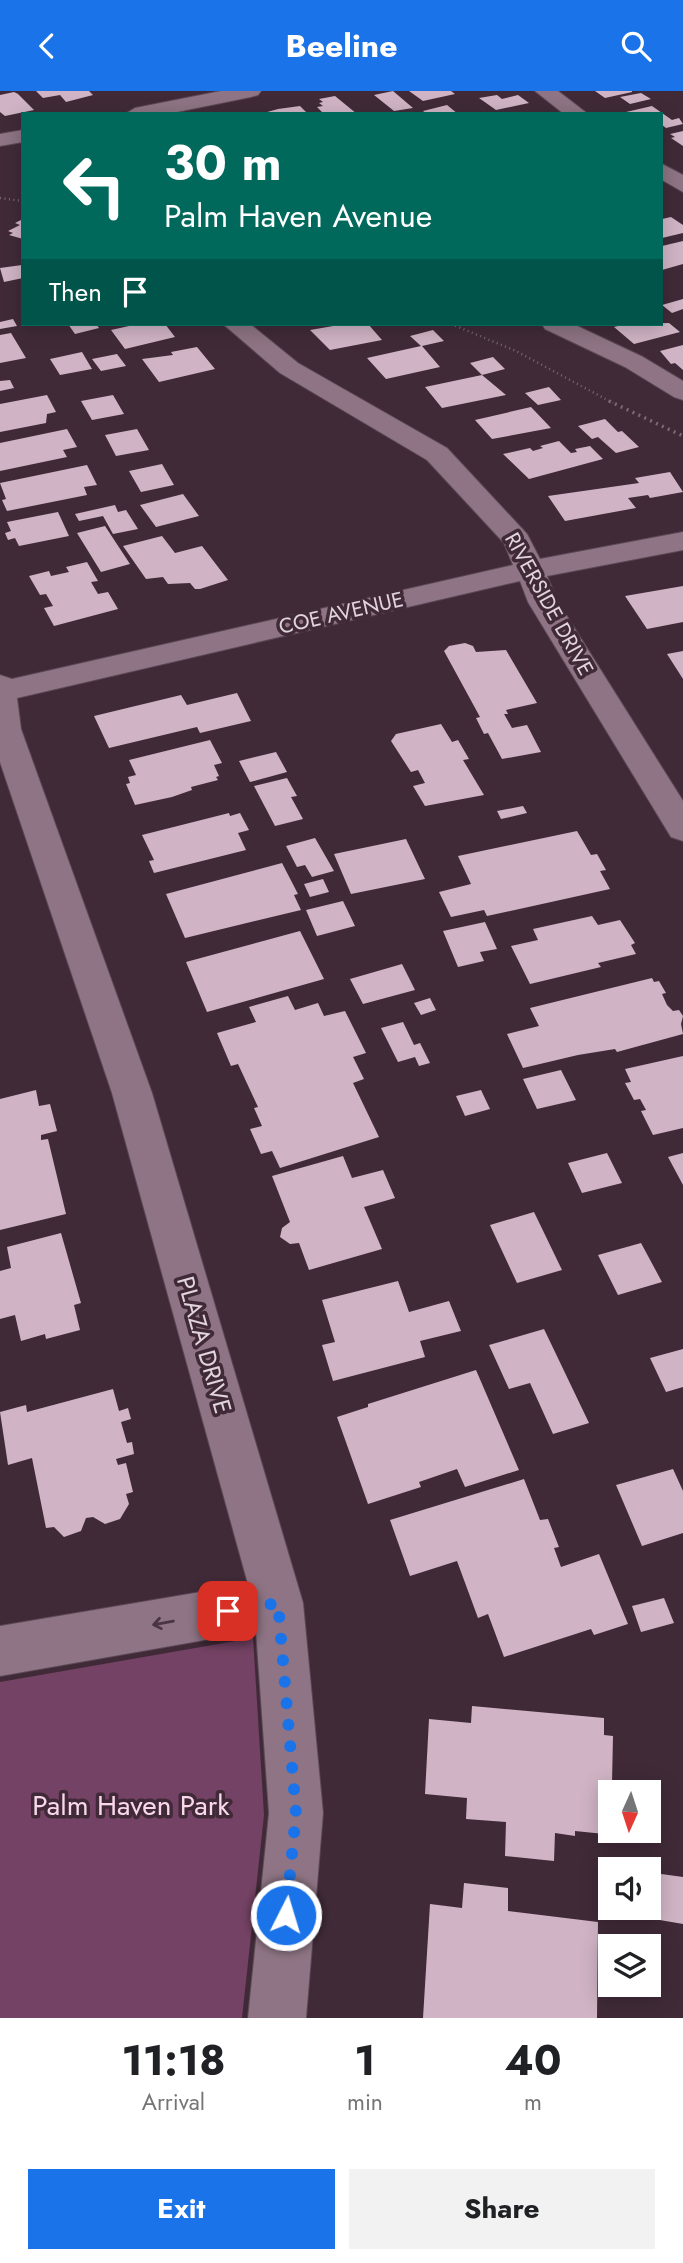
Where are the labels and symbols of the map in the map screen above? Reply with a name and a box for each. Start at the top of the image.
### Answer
street label: RIVERSIDE DRIVE [497,527,601,681]
street label: COE AVENUE [276,584,406,642]
street label: PLAZA DRIVE [168,1272,241,1418]
pin [198,1581,258,1641]
one-way arrow [152,1617,174,1630]
north arrow [598,1780,662,1843]
park label: Palm Haven Park [32,1785,230,1826]
position arrow [249,1878,323,1952]

